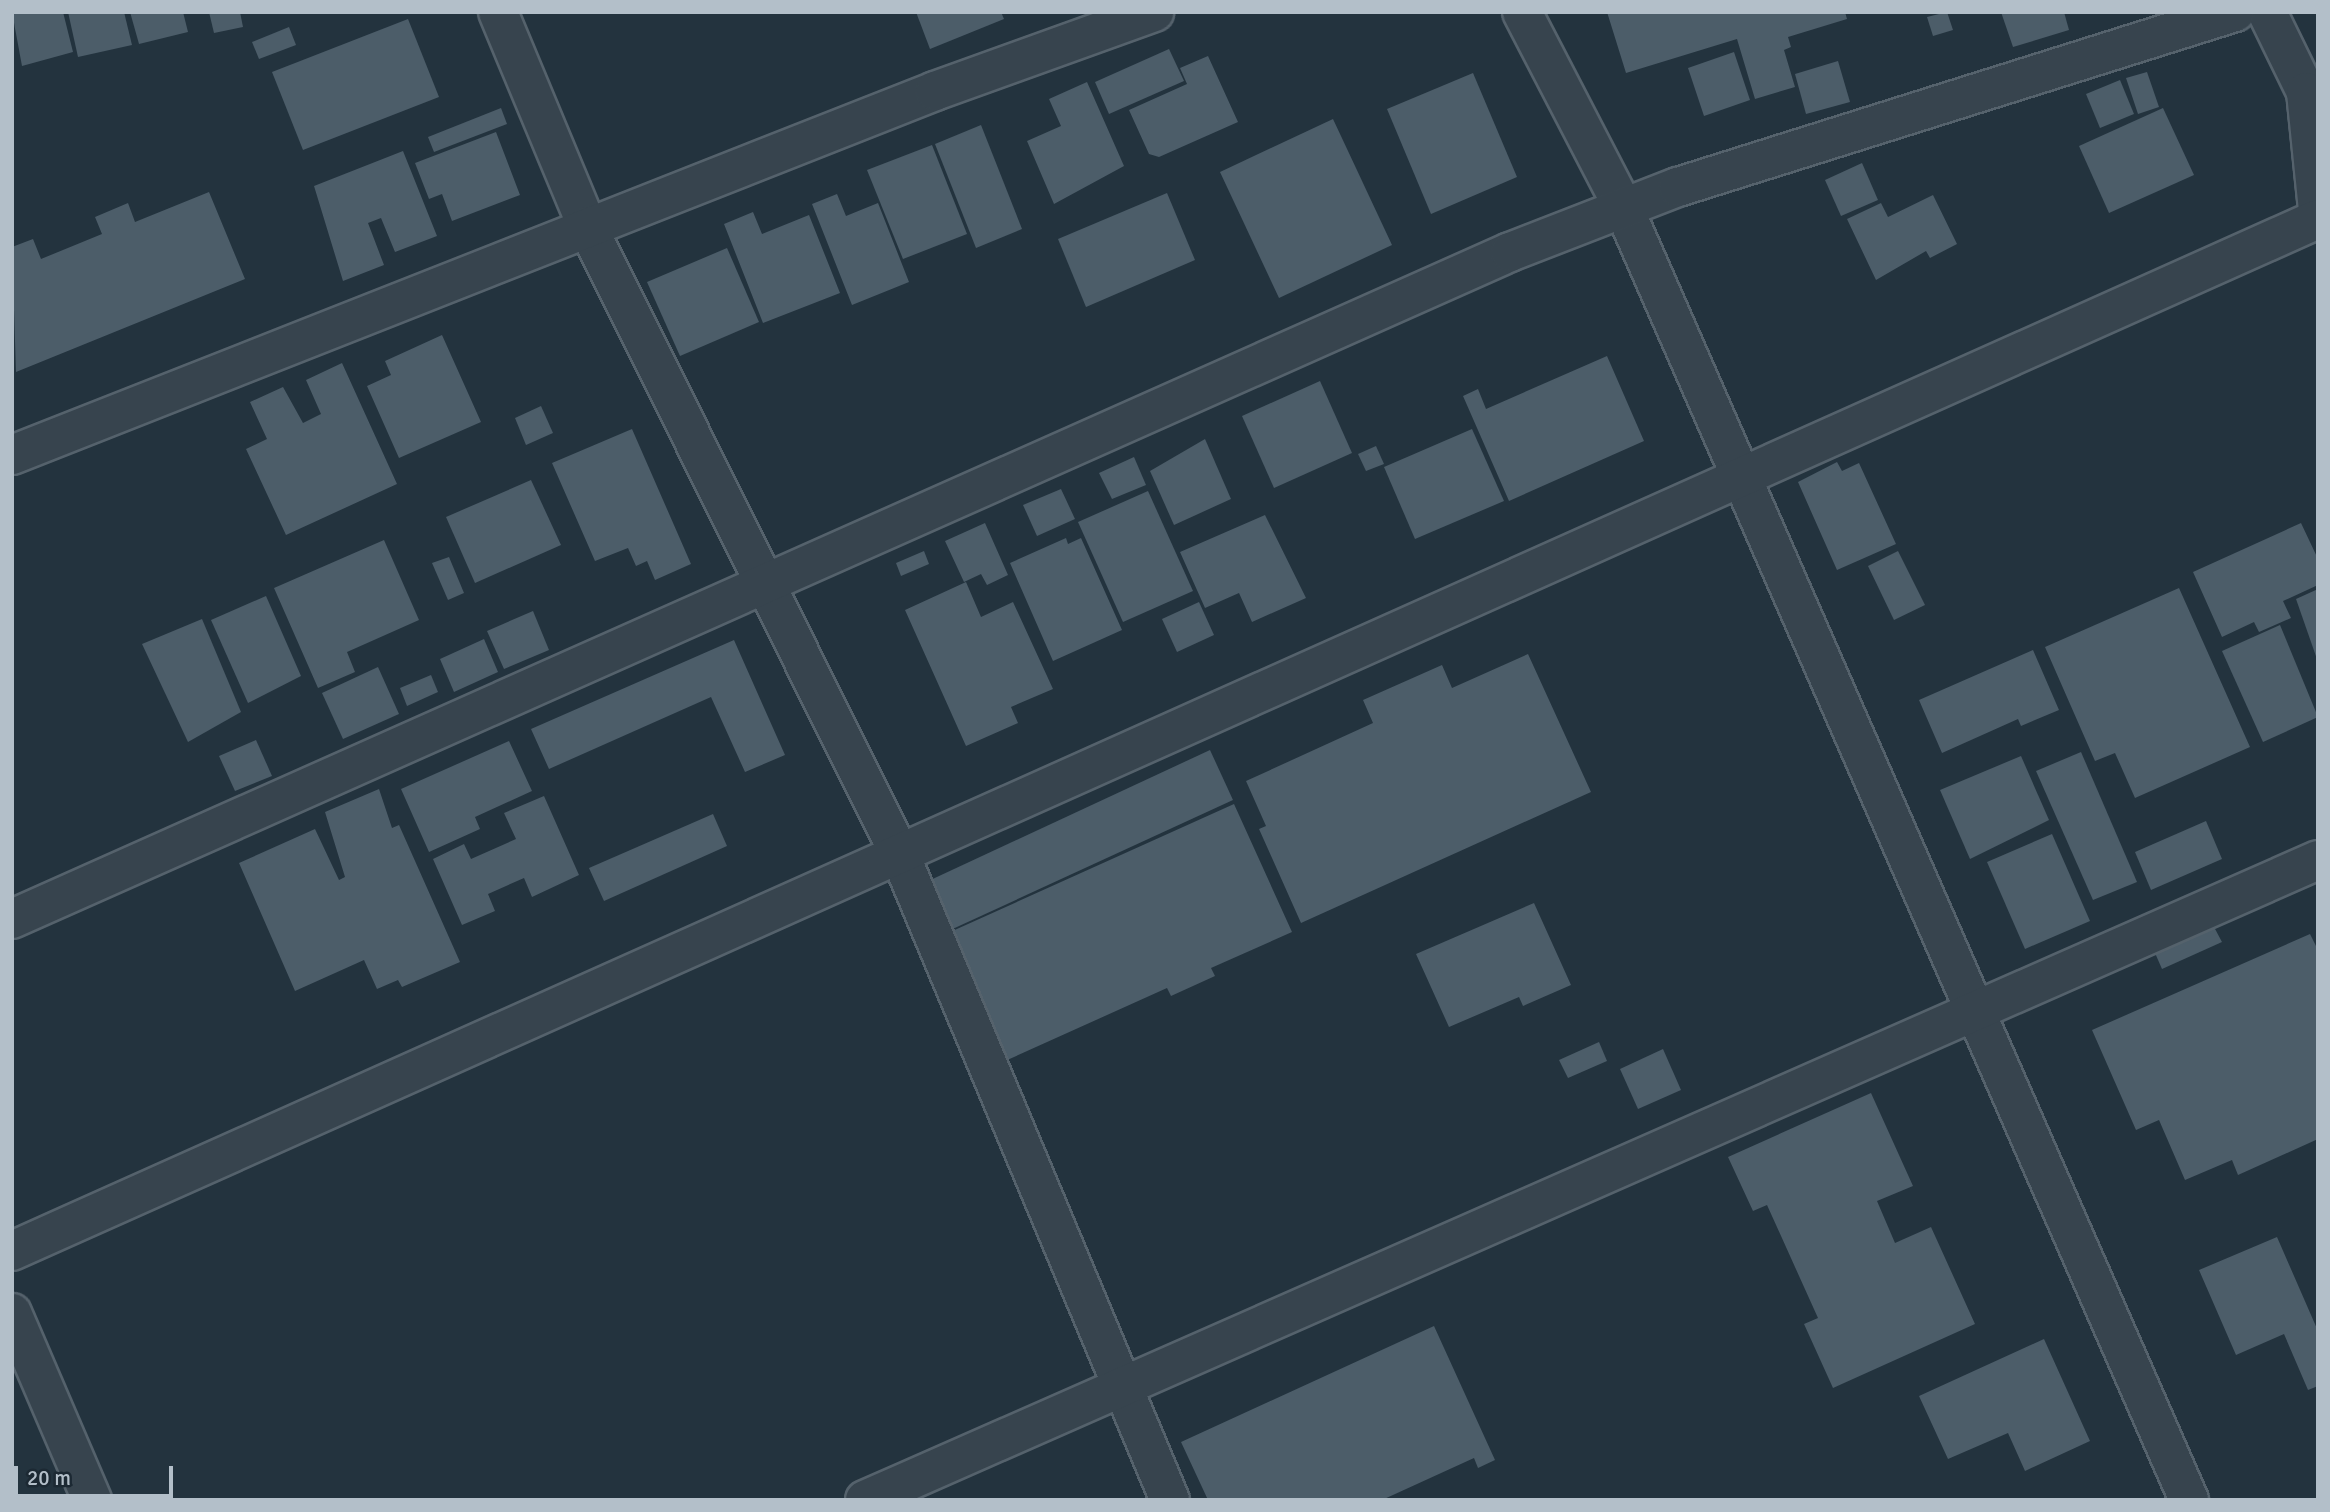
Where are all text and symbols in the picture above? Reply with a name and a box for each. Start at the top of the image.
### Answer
scale bar [18,1452,177,1496]
text: 20 m [27,1465,71,1491]

